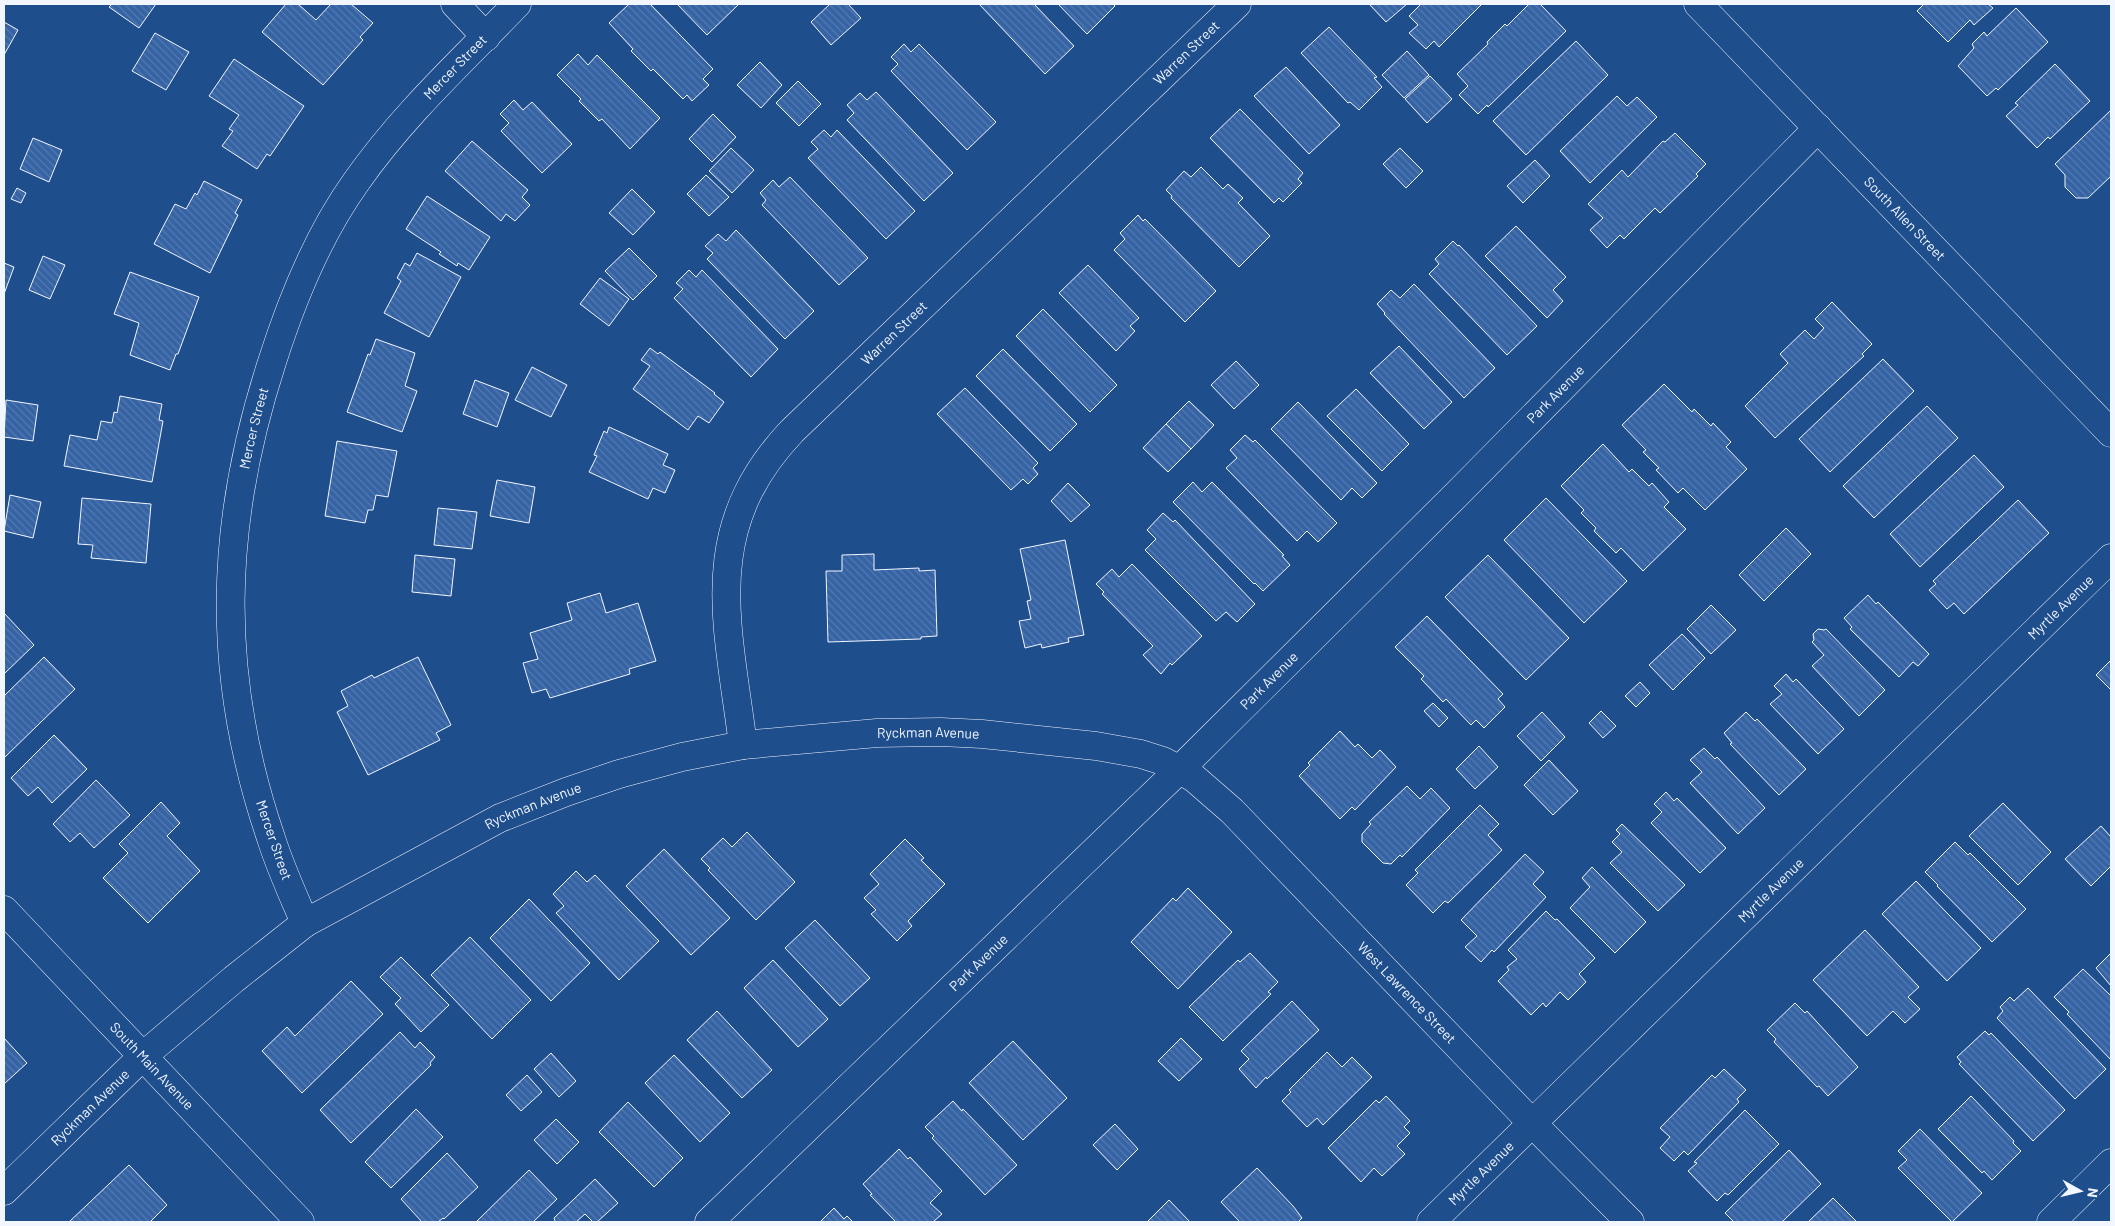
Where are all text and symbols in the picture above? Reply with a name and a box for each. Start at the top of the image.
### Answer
street label: Warren Street [1149,17,1222,88]
street label: Mercer Street [420,31,490,103]
street label: South Allen Street [1861,173,1949,264]
street label: Warren Street [857,297,930,368]
street label: Park Avenue [1523,361,1587,426]
street label: Mercer Street [235,385,272,470]
street label: Myrtle Avenue [2024,571,2097,643]
street label: Park Avenue [1236,648,1301,713]
street label: Ryckman Avenue [877,723,980,742]
street label: Ryckman Avenue [481,778,583,833]
street label: Mercer Street [253,798,296,882]
street label: Myrtle Avenue [1734,854,1807,926]
street label: Park Avenue [945,930,1011,994]
street label: West Lawrence Street [1354,938,1460,1047]
street label: South Main Avenue [107,1018,198,1113]
street label: Ryckman Avenue [47,1065,132,1149]
street label: Myrtle Avenue [1444,1137,1517,1208]
north arrow [2055,1166,2105,1216]
text: N [2084,1187,2102,1199]

